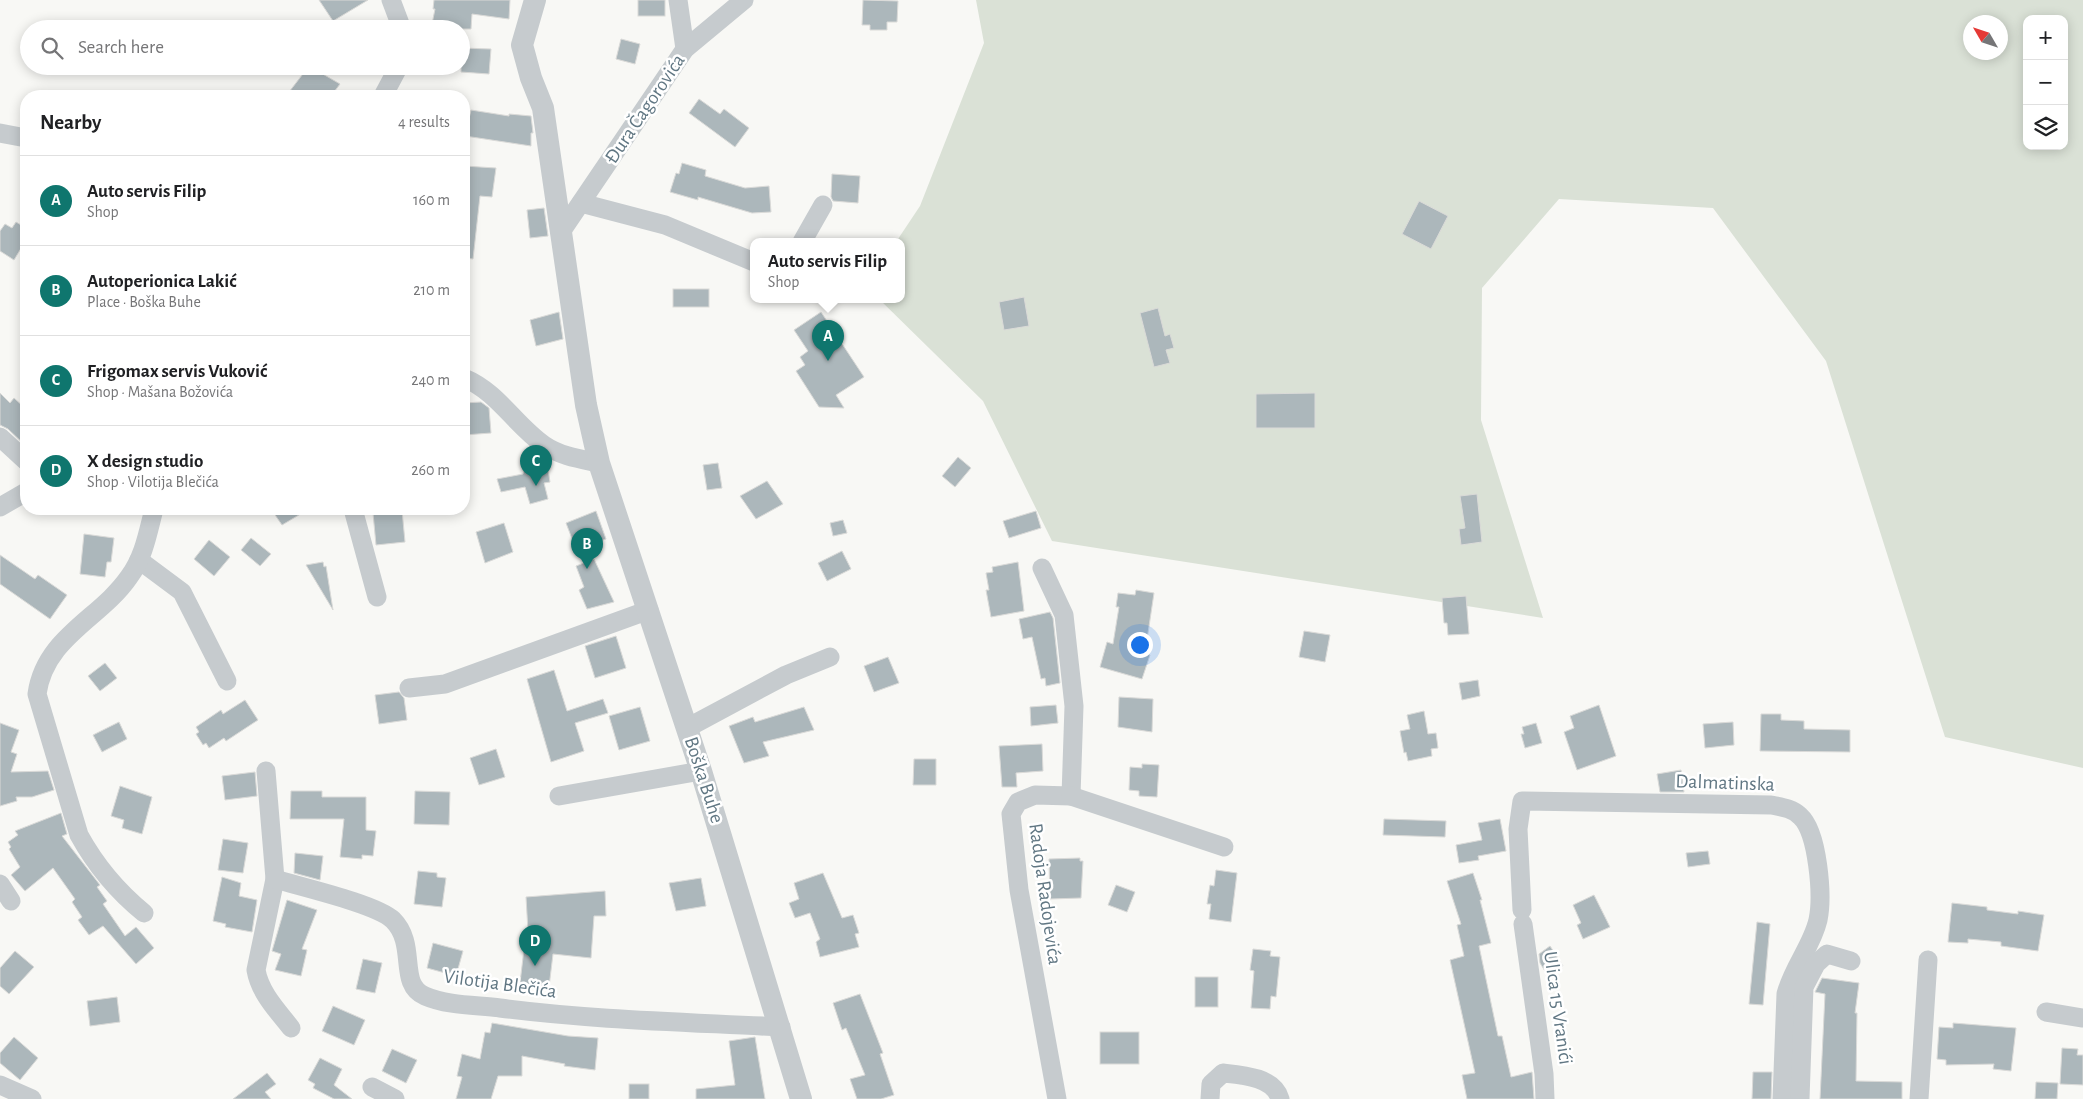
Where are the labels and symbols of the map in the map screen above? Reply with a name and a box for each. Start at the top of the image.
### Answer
north arrow [1963,15,2008,60]
street label: Đura Čagorovića [600,50,689,167]
pin: A [812,320,844,361]
pin: C [520,445,552,486]
pin: B [571,528,603,569]
your location [1127,632,1153,658]
street label: Boška Buhe [681,734,727,826]
street label: Dalmatinska [1675,771,1775,795]
street label: Radoja Radojevića [1025,822,1065,966]
pin: D [519,925,551,966]
street label: Ulica 15 Vranići [1540,950,1576,1066]
street label: Vilotija Blečića [442,966,558,1002]

